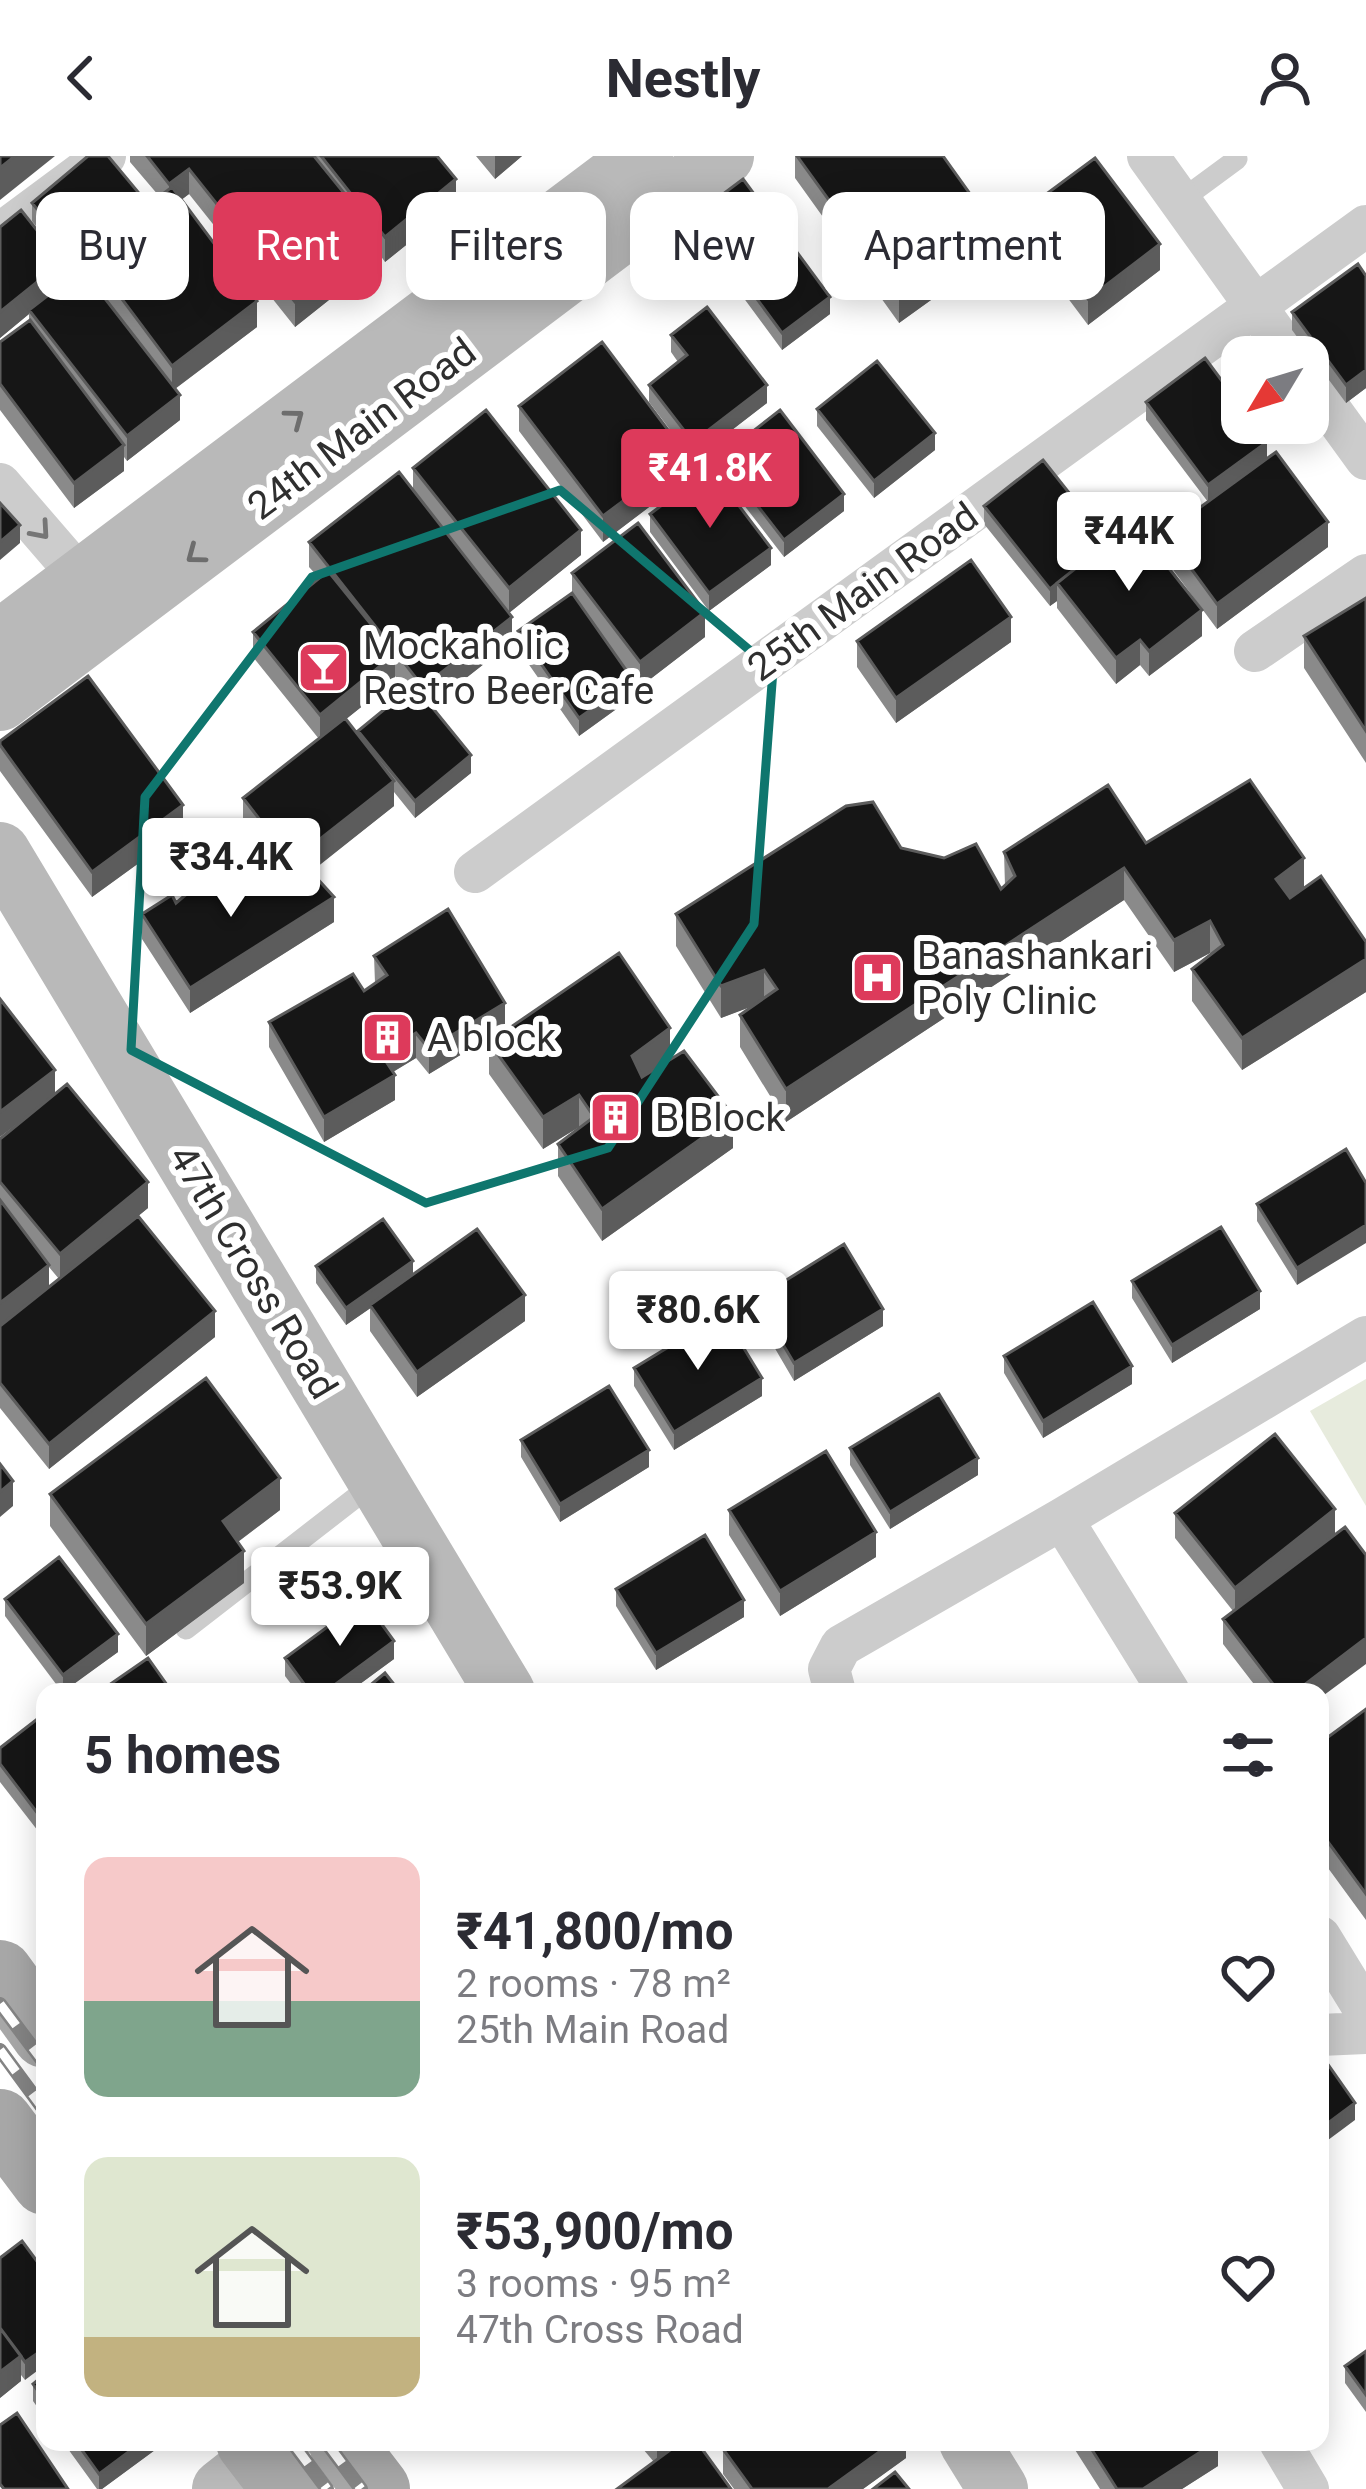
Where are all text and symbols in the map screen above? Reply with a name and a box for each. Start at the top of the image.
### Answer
icon: back [48,45,114,111]
icon: person [1252,45,1318,111]
text: Nestly [606,47,760,110]
chip: Buy [36,192,189,300]
chip: Rent [213,192,382,300]
chip: Filters [406,192,606,300]
chip: New [630,192,798,300]
chip: Apartment [822,192,1105,300]
street label: 24th Main Road [239,328,485,530]
north arrow [1221,336,1329,444]
map controls [1221,336,1329,444]
one-way arrow [282,411,303,433]
pin: ₹41.8K [612,429,808,531]
text: ₹41.8K [648,445,772,491]
pin: ₹44K [1058,492,1200,594]
street label: 25th Main Road [739,493,987,691]
text: ₹44K [1084,508,1174,554]
one-way arrow [27,517,48,539]
one-way arrow [187,540,208,562]
place label: Mockaholic Restro Beer Cafe [363,623,654,714]
bar icon: Mockaholic Restro Beer Cafe [296,640,352,696]
pin: ₹34.4K [133,818,329,920]
text: ₹34.4K [169,834,293,880]
place label: Banashankari Poly Clinic [917,933,1153,1024]
hospital icon: Banashankari Poly Clinic [850,950,906,1006]
building icon: A block [360,1010,416,1066]
place label: A block [427,1015,556,1061]
building icon: B Block [588,1090,644,1146]
place label: B Block [655,1095,785,1141]
street label: 47th Cross Road [159,1137,347,1407]
pin: ₹80.6K [600,1271,796,1373]
text: ₹80.6K [636,1287,760,1333]
pin: ₹53.9K [242,1547,438,1649]
text: ₹53.9K [278,1563,402,1609]
icon: filters [1215,1722,1281,1788]
text: 5 homes [84,1726,281,1785]
text: ₹41,800/mo [456,1902,734,1961]
icon: home [180,1905,324,2049]
icon: heart [1215,1944,1281,2010]
text: 2 rooms · 78 m² [456,1961,731,2007]
text: 25th Main Road [456,2007,729,2053]
text: ₹53,900/mo [456,2202,734,2261]
icon: home [180,2205,324,2349]
icon: heart [1215,2244,1281,2310]
text: 3 rooms · 95 m² [456,2261,731,2307]
text: 47th Cross Road [456,2307,744,2353]

